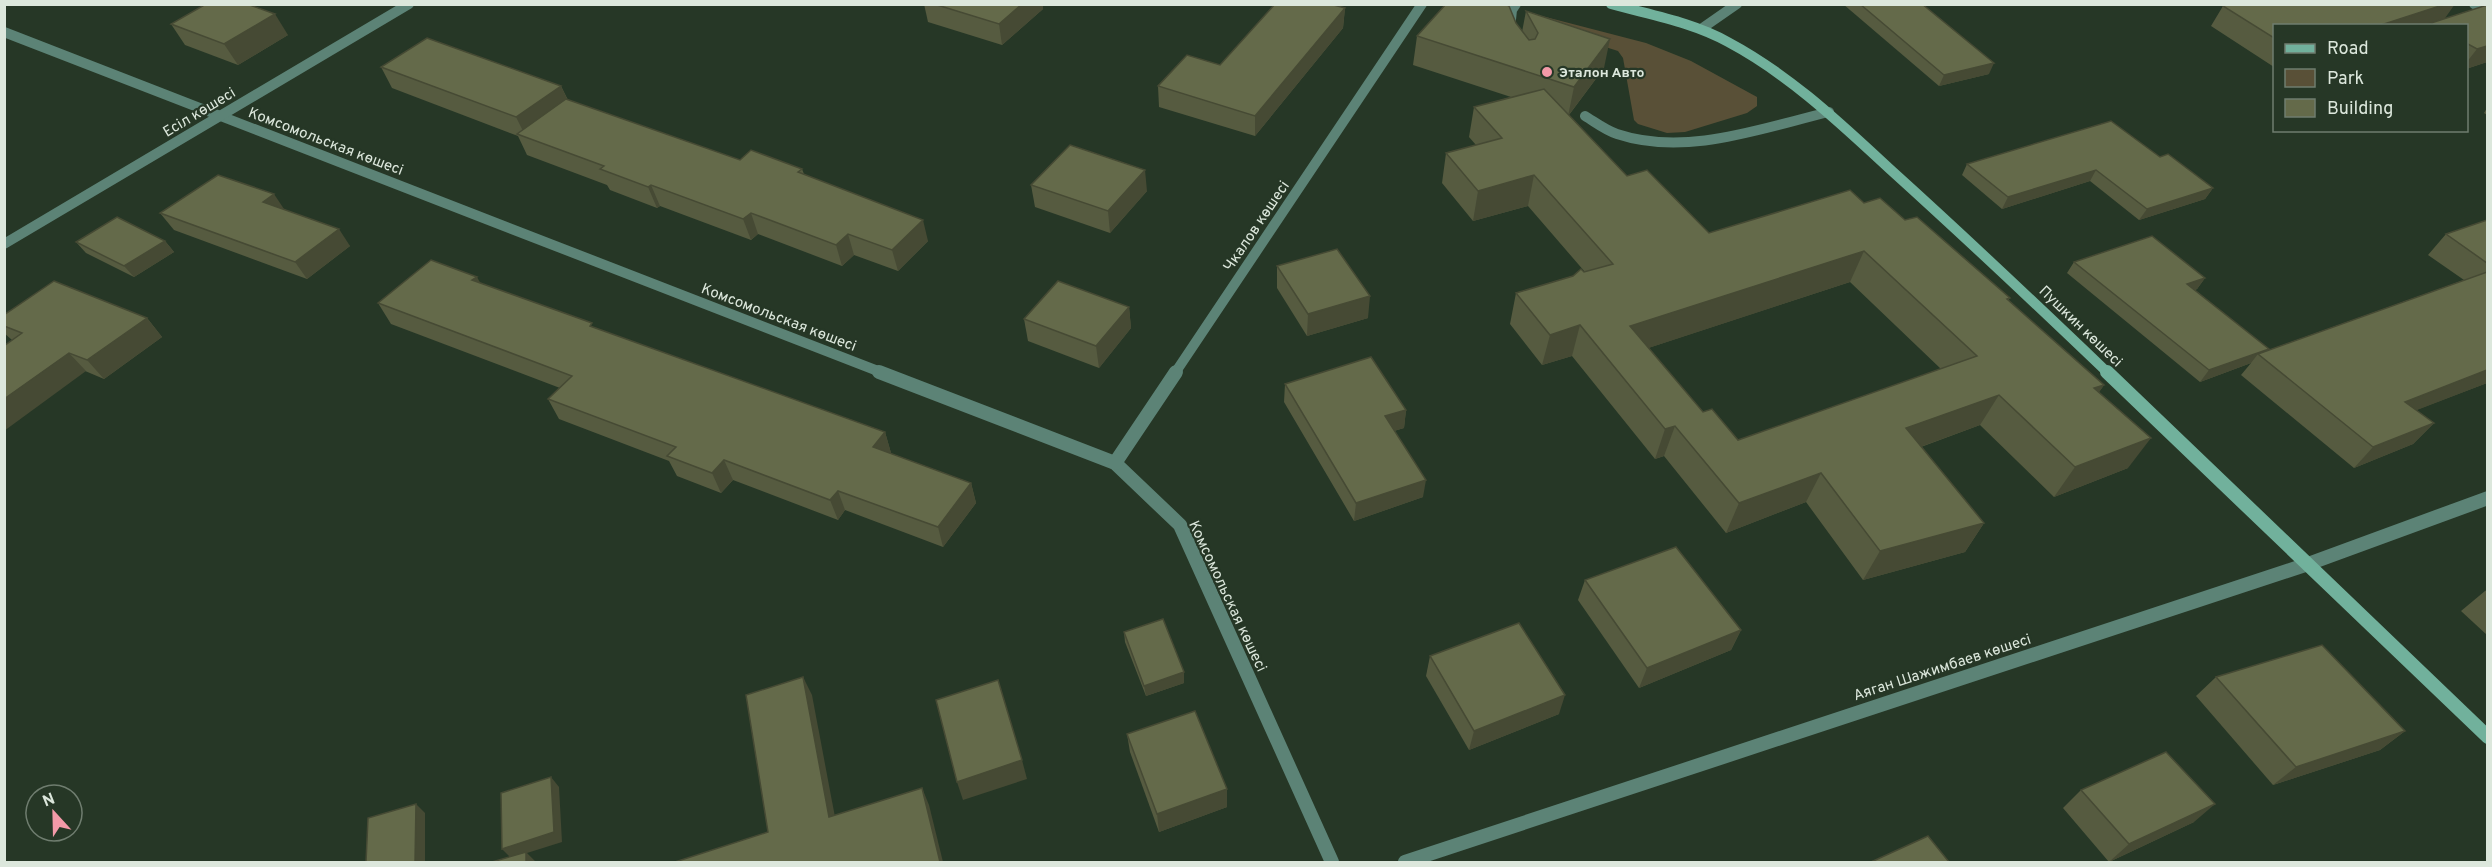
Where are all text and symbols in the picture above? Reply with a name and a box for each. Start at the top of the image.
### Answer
legend [2273,24,2468,132]
text: Road [2327,38,2369,61]
marker: Эталон Авто [1540,65,1554,79]
place label: Эталон Авто [1559,65,1645,82]
text: Park [2327,68,2364,91]
street label: Есіл көшесі [160,84,239,142]
text: Building [2327,98,2393,121]
street label: Комсомольская көшесі [245,104,406,181]
street label: Чкалов көшесі [1220,178,1295,276]
street label: Комсомольская көшесі [698,280,859,357]
street label: Пушкин көшесі [2034,282,2126,372]
street label: Комсомольская көшесі [1183,518,1270,675]
street label: Аяган Шажимбаев көшесі [1851,631,2034,706]
north arrow [24,783,84,843]
text: N [40,790,58,812]

